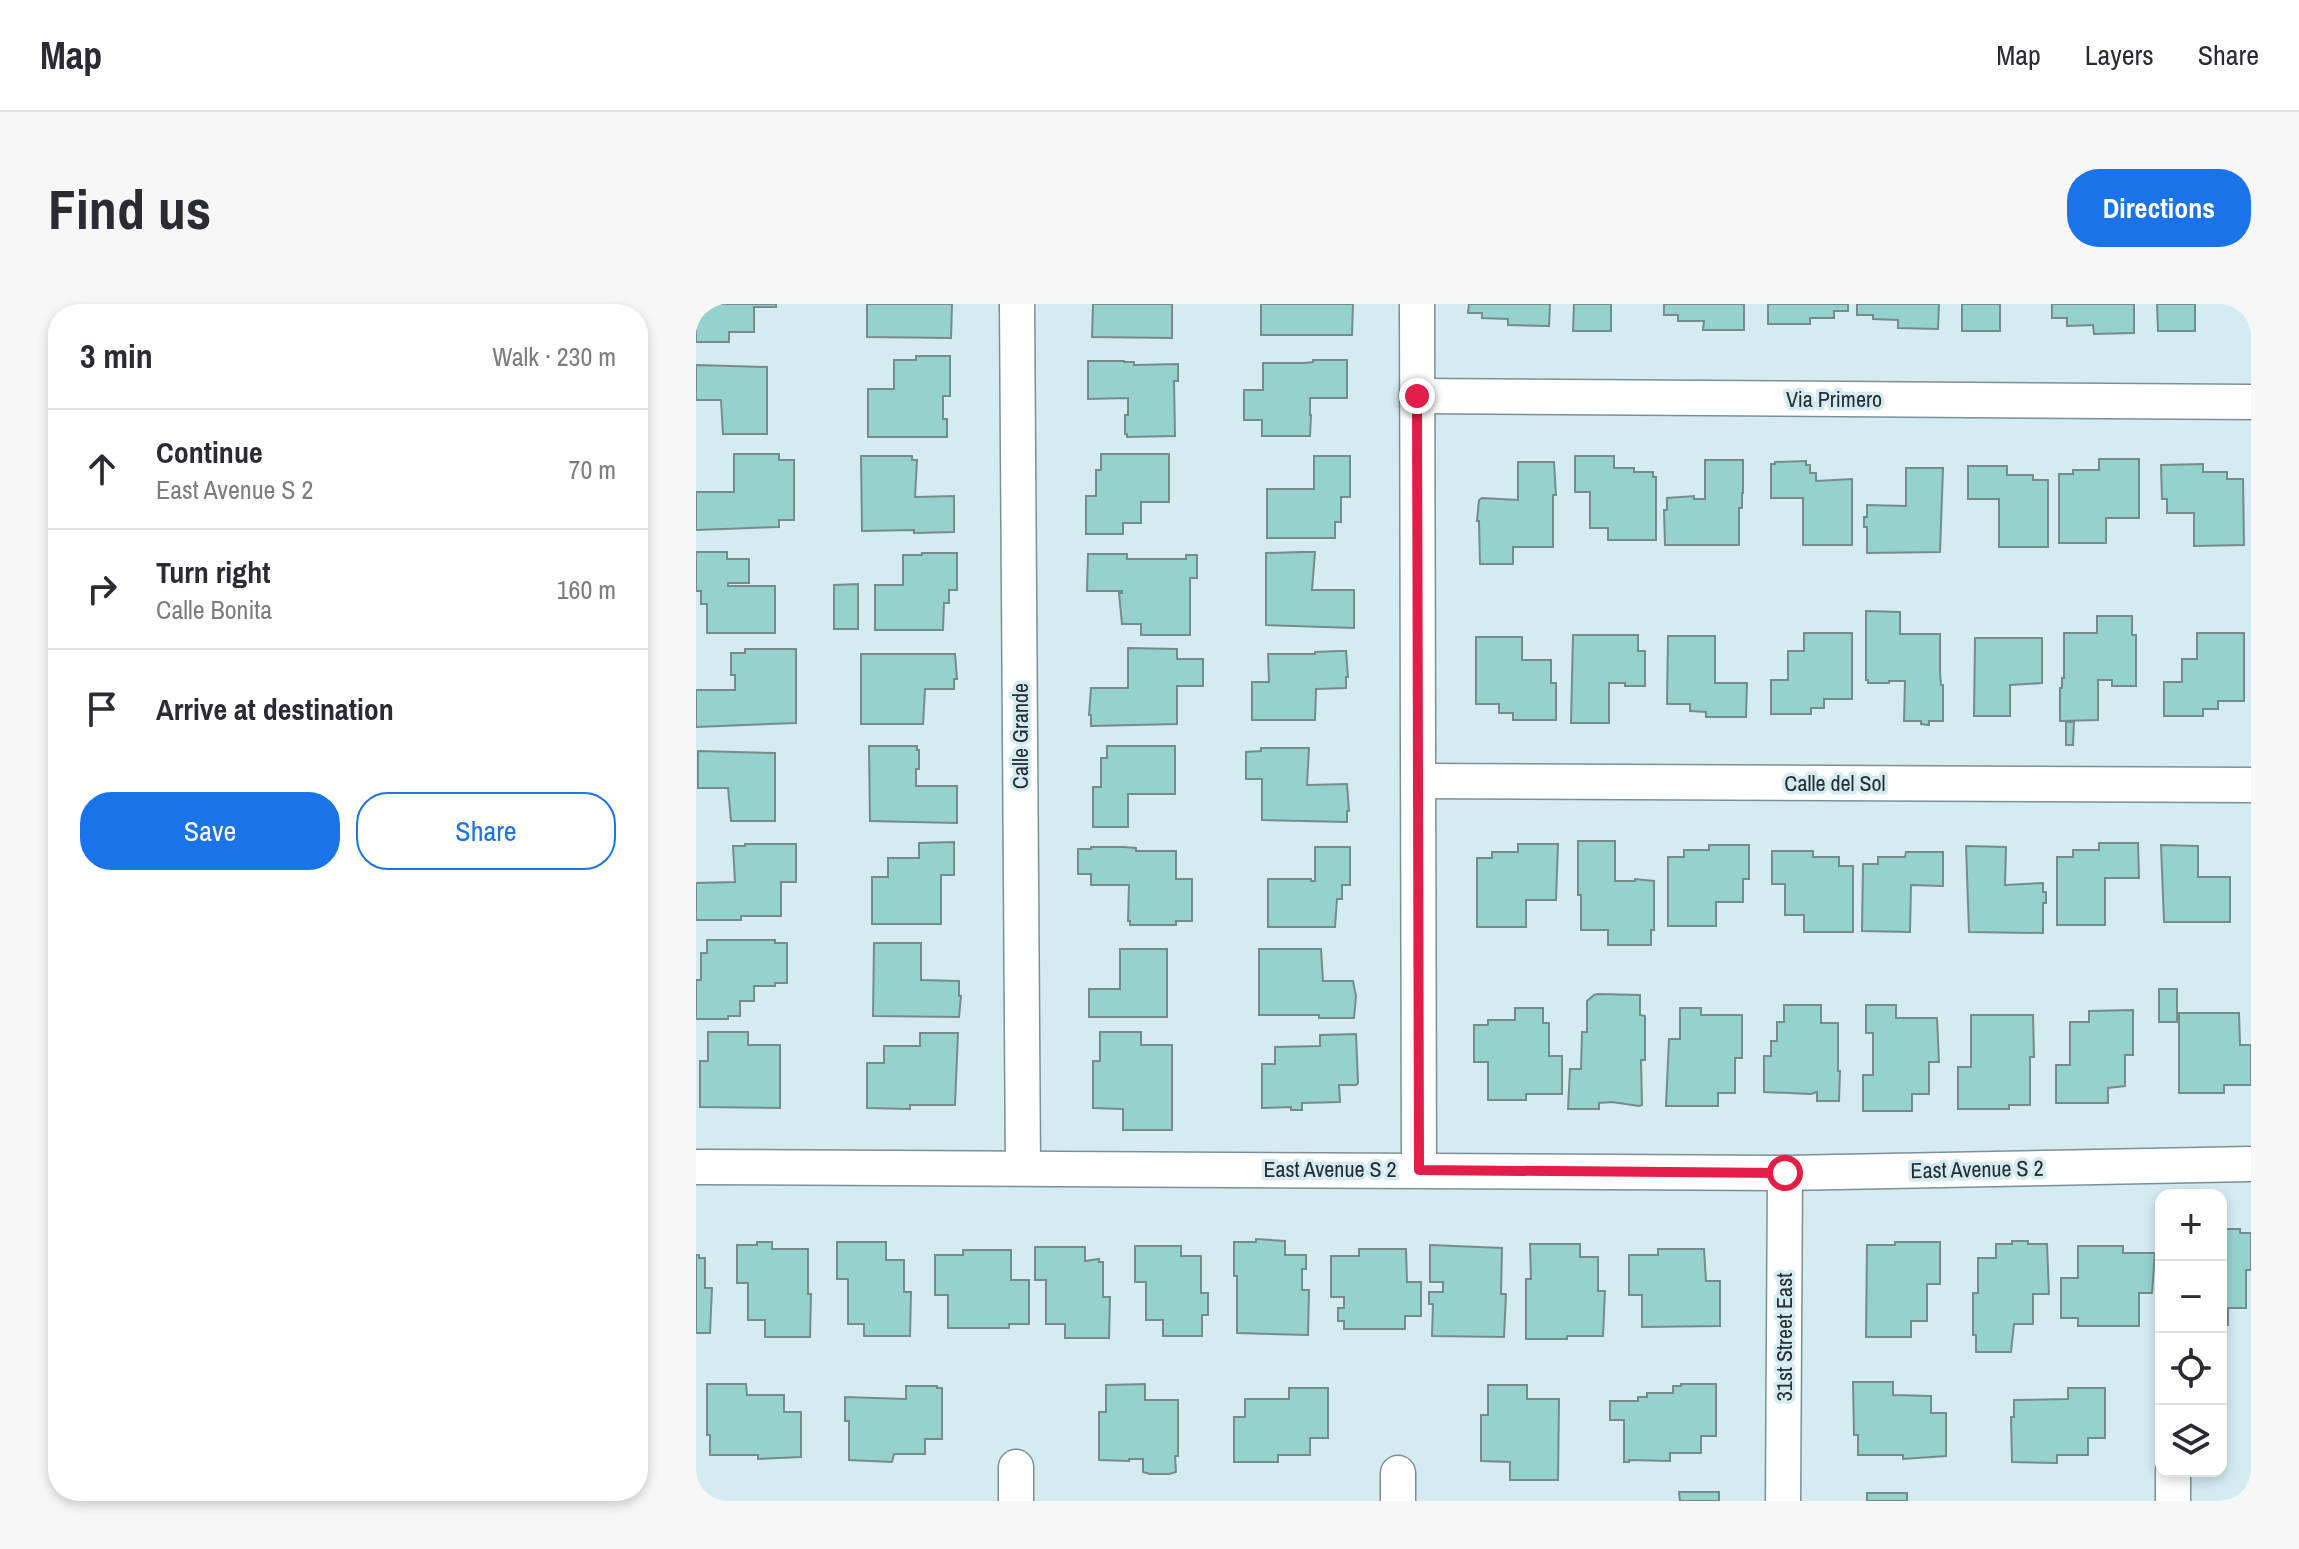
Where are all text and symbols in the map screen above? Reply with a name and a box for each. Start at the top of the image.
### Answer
text: Map [40,30,102,81]
text: Map [1996,36,2041,74]
text: Layers [2085,36,2154,74]
text: Share [2198,36,2259,74]
button: Directions [2067,169,2251,247]
text: Find us [48,171,211,246]
text: 3 min [80,333,153,379]
text: Walk · 230 m [492,339,616,374]
route end [1399,378,1435,414]
street label: Via Primero [1786,384,1882,414]
text: Continue [156,432,263,472]
icon: ahead [80,447,124,491]
text: 70 m [569,452,616,487]
text: East Avenue S 2 [156,472,313,507]
text: Turn right [156,552,270,592]
icon: right [80,567,124,611]
text: 160 m [557,572,616,607]
text: Calle Bonita [156,592,272,627]
street label: Calle Grande [1005,683,1035,789]
icon: arrive [80,687,124,731]
text: Arrive at destination [156,689,394,729]
street label: Calle del Sol [1784,768,1886,798]
button: Save [80,792,340,870]
button: Share [356,792,616,870]
street label: East Avenue S 2 [1910,1153,2044,1185]
street label: East Avenue S 2 [1263,1154,1397,1184]
route start [1767,1155,1803,1191]
map controls [2155,1189,2227,1477]
button: + [2155,1189,2227,1261]
button: − [2155,1261,2227,1333]
street label: 31st Street East [1769,1273,1799,1401]
button: locate [2155,1333,2227,1405]
button: layers [2155,1405,2227,1477]

